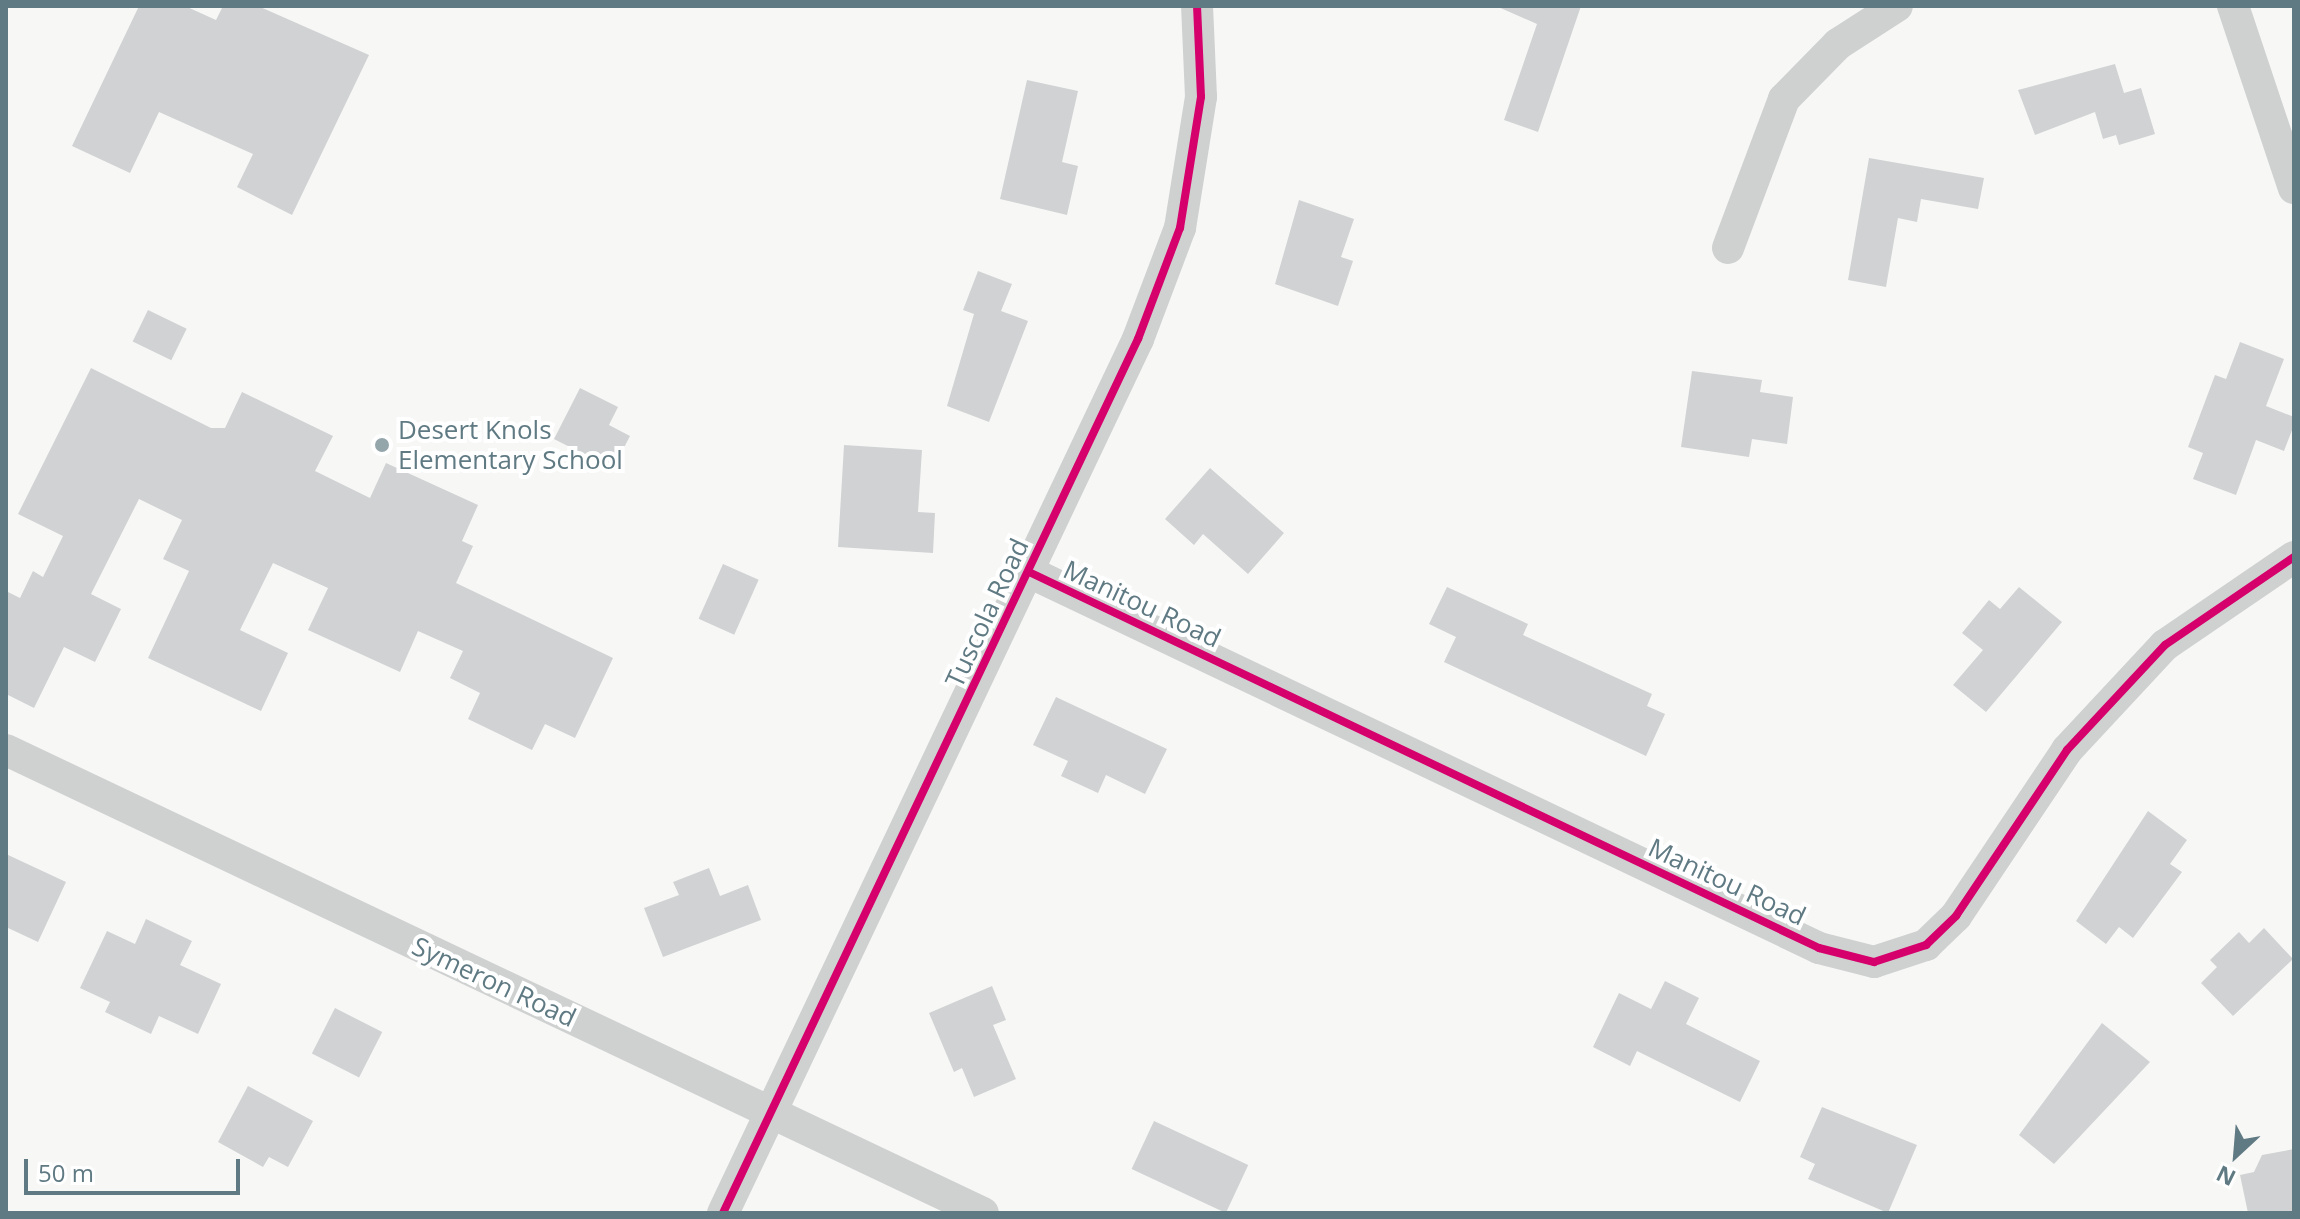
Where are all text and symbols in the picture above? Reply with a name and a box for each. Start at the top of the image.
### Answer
place label: Desert Knols Elementary School [398,414,623,476]
marker: Desert Knols Elementary School [373,436,391,454]
street label: Tuscola Road [939,534,1035,692]
street label: Manitou Road [1058,554,1226,654]
street label: Manitou Road [1643,832,1811,932]
street label: Symeron Road [407,930,581,1034]
north arrow [2196,1115,2276,1195]
scale bar [28,1143,244,1193]
text: 50 m [38,1156,94,1189]
text: N [2211,1159,2240,1194]

